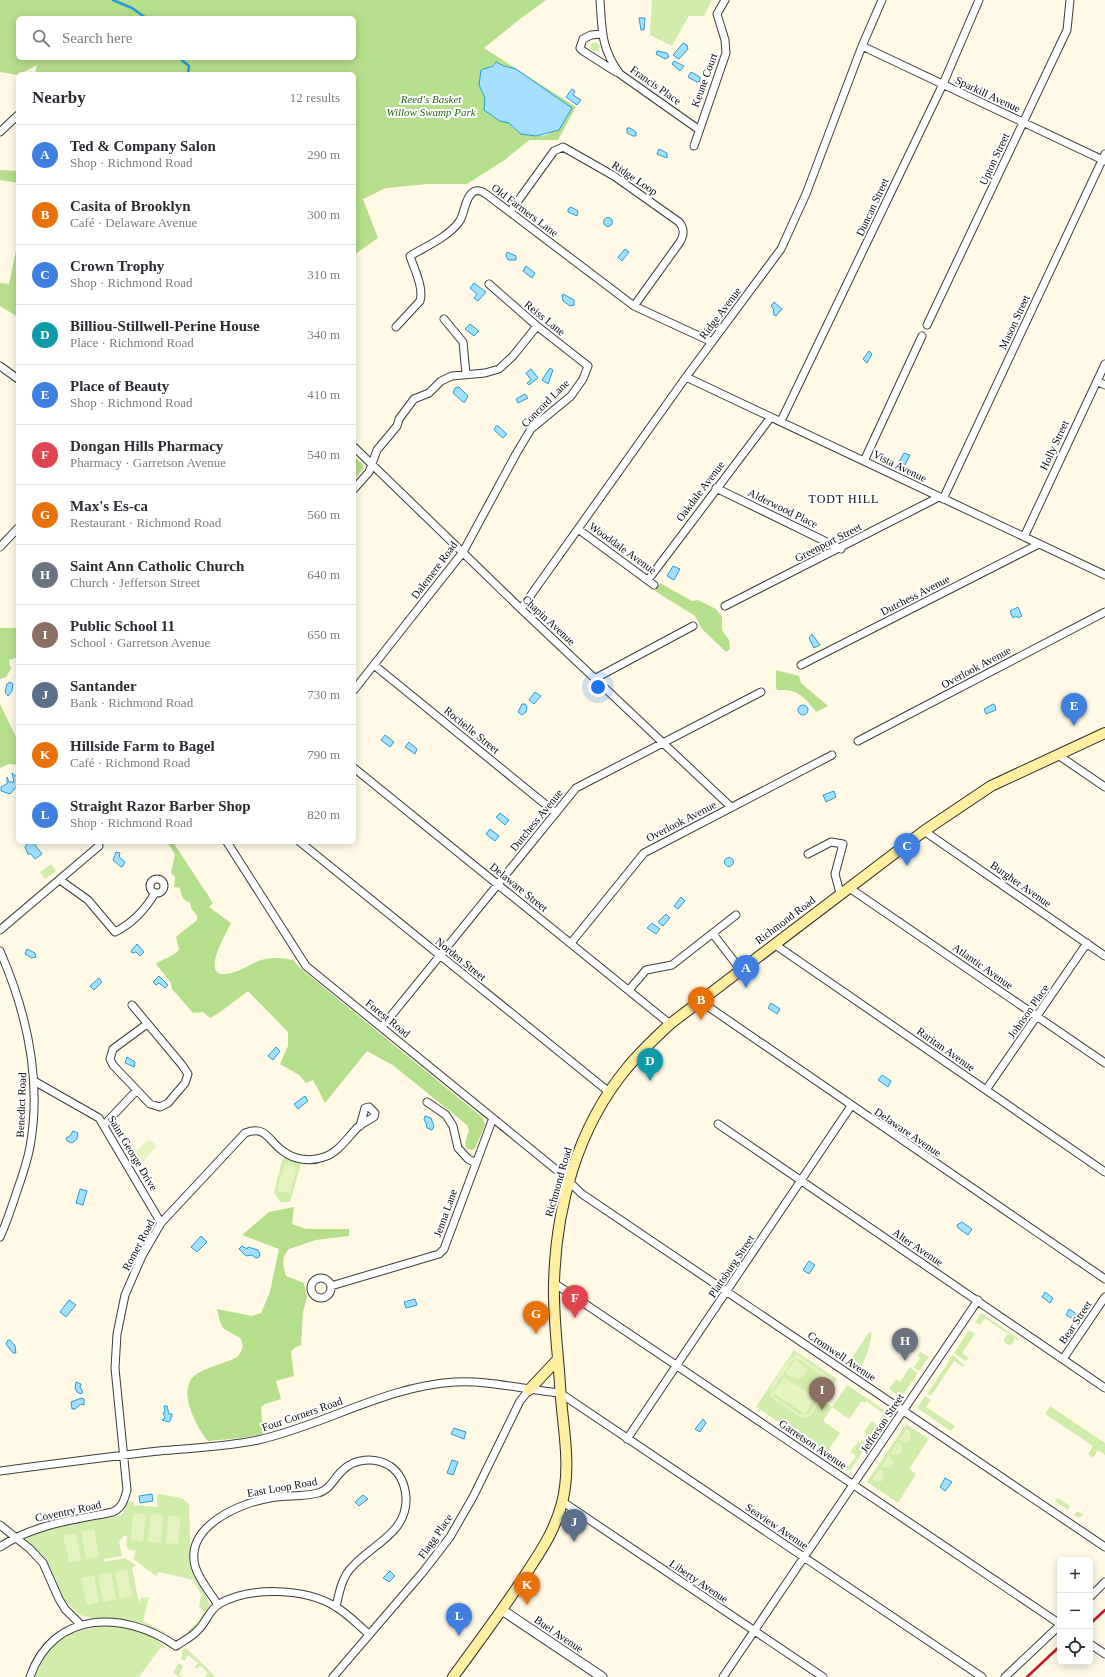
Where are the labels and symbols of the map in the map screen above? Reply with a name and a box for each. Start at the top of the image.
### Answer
street label: Keune Court [689,51,719,109]
street label: Francis Place [628,63,684,107]
street label: Sparkill Avenue [954,74,1023,114]
park label: Reed's Basket Willow Swamp Park [386,93,477,118]
street label: Upton Street [977,131,1011,187]
street label: Ridge Loop [610,158,660,198]
street label: Duncan Street [853,176,891,238]
street label: Old Farmers Lane [489,181,561,239]
street label: Ridge Avenue [697,285,743,341]
street label: Mason Street [996,293,1032,351]
street label: Reiss Lane [522,298,568,338]
street label: Concord Lane [519,377,571,429]
street label: Holly Street [1037,418,1071,472]
street label: Vista Avenue [871,448,929,484]
street label: Oakdale Avenue [673,458,727,523]
street label: Alderwood Place [746,486,820,530]
district label: TODT HILL [809,492,879,506]
street label: Wooddale Avenue [587,520,659,576]
street label: Greenport Street [793,520,863,564]
street label: Dalemere Road [409,539,460,601]
street label: Dutchess Avenue [878,572,952,618]
street label: Chapin Avenue [520,593,578,647]
street label: Overlook Avenue [939,644,1013,690]
your location [588,677,608,697]
pin: E [1061,693,1087,726]
street label: Rochelle Street [442,704,502,756]
street label: Dutchess Avenue [507,787,565,853]
street label: Overlook Avenue [644,798,718,844]
pin: C [894,833,920,866]
street label: Burgher Avenue [988,859,1054,909]
street label: Delaware Street [488,860,550,914]
street label: Richmond Road [753,893,818,946]
street label: Norden Street [433,935,489,983]
street label: Atlantic Avenue [950,941,1016,991]
pin: A [733,955,759,988]
street label: Johnson Place [1005,982,1051,1040]
pin: B [688,987,714,1020]
street label: Forest Road [363,997,413,1040]
street label: Raritan Avenue [915,1025,977,1073]
pin: D [637,1048,663,1081]
street label: Benedict Road [14,1072,28,1138]
street label: Delaware Avenue [872,1105,944,1159]
street label: Saint George Drive [106,1113,160,1193]
street label: Richmond Road [542,1145,574,1218]
street label: Jenna Lane [431,1187,459,1238]
street label: Romer Road [120,1217,157,1273]
street label: Alter Avenue [891,1226,946,1268]
street label: Plattsburg Street [706,1232,756,1300]
pin: F [562,1285,588,1318]
street label: Bear Street [1056,1298,1094,1346]
pin: G [523,1301,549,1334]
pin: H [892,1328,918,1361]
street label: Cromwell Avenue [806,1329,878,1383]
pin: I [809,1377,835,1410]
street label: Jefferson Street [858,1391,906,1455]
street label: Four Corners Road [260,1394,344,1433]
street label: Garretson Avenue [777,1417,849,1471]
street label: East Loop Road [246,1475,318,1499]
street label: Coventry Road [34,1498,102,1524]
street label: Seaview Avenue [743,1501,811,1551]
pin: J [561,1509,587,1542]
street label: Flagg Place [415,1511,455,1561]
street label: Liberty Avenue [667,1557,731,1605]
pin: K [514,1572,540,1605]
pin: L [446,1603,472,1636]
street label: Buel Avenue [532,1613,586,1655]

